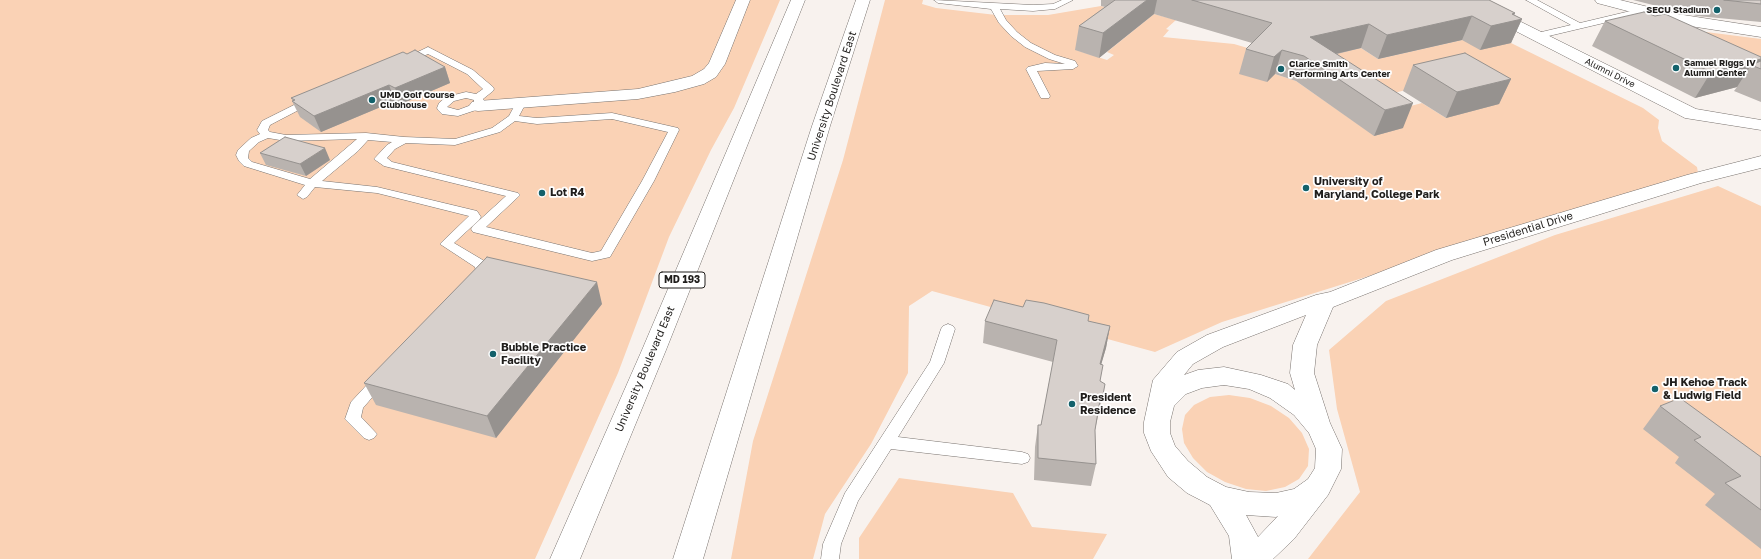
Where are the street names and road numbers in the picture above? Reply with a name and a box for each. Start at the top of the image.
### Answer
street label: University Boulevard East [805,29,859,163]
street label: Alumni Drive [1583,56,1637,90]
street label: Presidential Drive [1481,209,1575,249]
road number: MD 193 [659,272,705,288]
street label: University Boulevard East [612,304,678,434]

